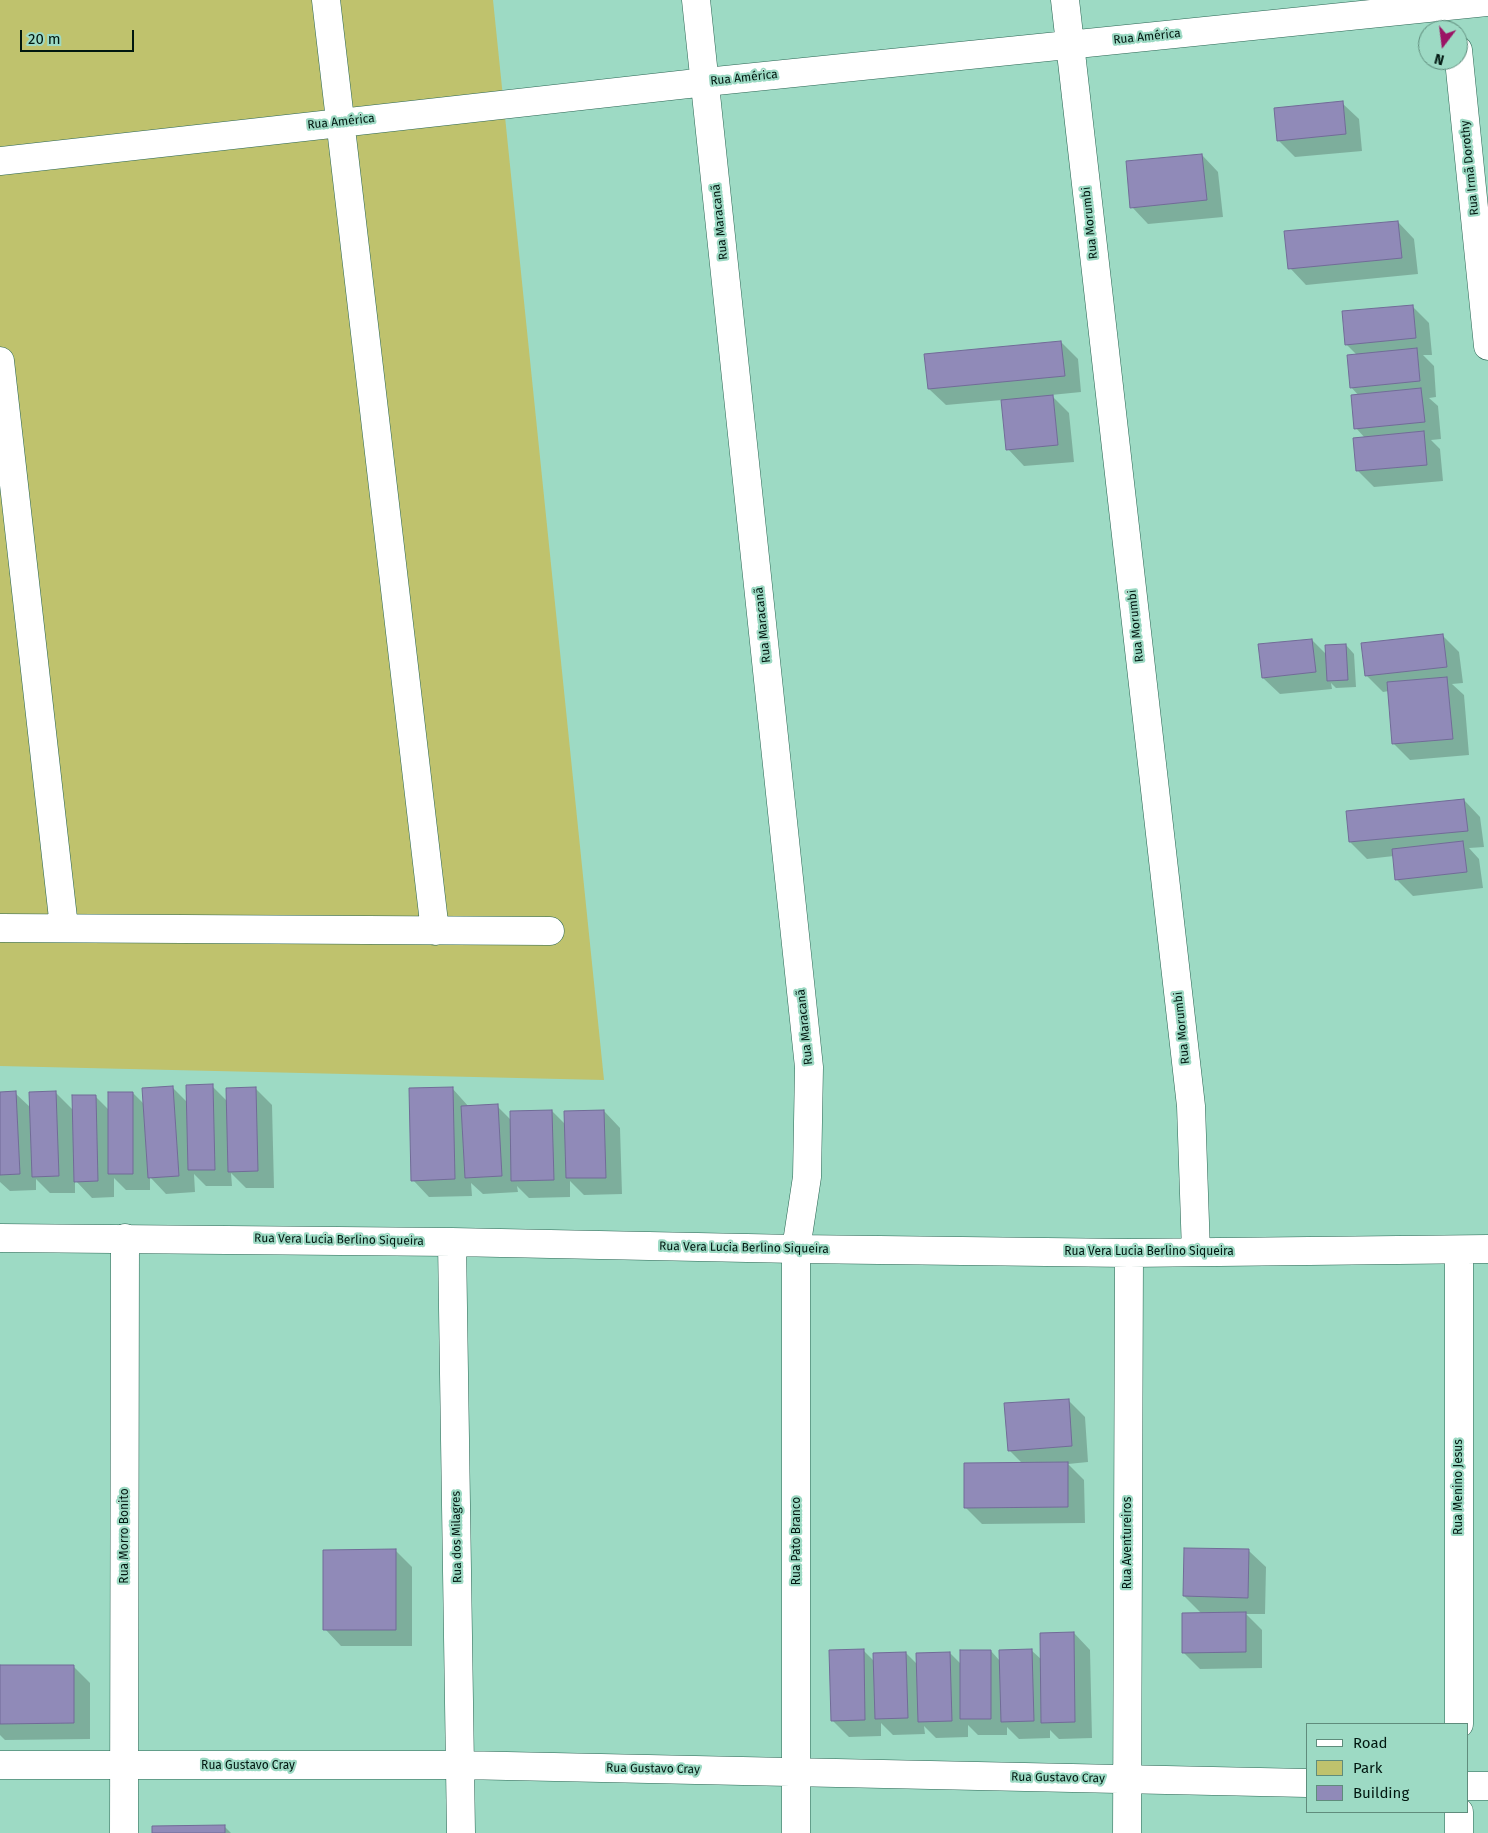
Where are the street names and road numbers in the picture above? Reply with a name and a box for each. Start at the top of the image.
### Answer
street label: Rua América [1113,26,1181,48]
street label: Rua América [710,67,778,89]
street label: Rua América [307,111,375,133]
street label: Rua Irmã Dorothy [1458,120,1482,216]
street label: Rua Maracanã [709,183,731,261]
street label: Rua Morumbi [1079,186,1101,260]
street label: Rua Maracanã [752,586,774,664]
street label: Rua Morumbi [1125,589,1147,663]
street label: Rua Maracanã [794,988,816,1066]
street label: Rua Morumbi [1171,991,1193,1065]
street label: Rua Vera Lucia Berlino Siqueira [254,1231,424,1249]
street label: Rua Vera Lucia Berlino Siqueira [659,1239,829,1257]
street label: Rua Vera Lucia Berlino Siqueira [1064,1245,1234,1259]
street label: Rua Menino Jesus [1452,1439,1466,1535]
street label: Rua Morro Bonito [118,1488,132,1584]
street label: Rua dos Milagres [449,1491,465,1583]
street label: Rua Pato Branco [790,1497,804,1585]
street label: Rua Aventureiros [1121,1497,1135,1589]
street label: Rua Gustavo Cray [201,1759,295,1773]
street label: Rua Gustavo Cray [606,1761,700,1777]
street label: Rua Gustavo Cray [1011,1770,1105,1786]

